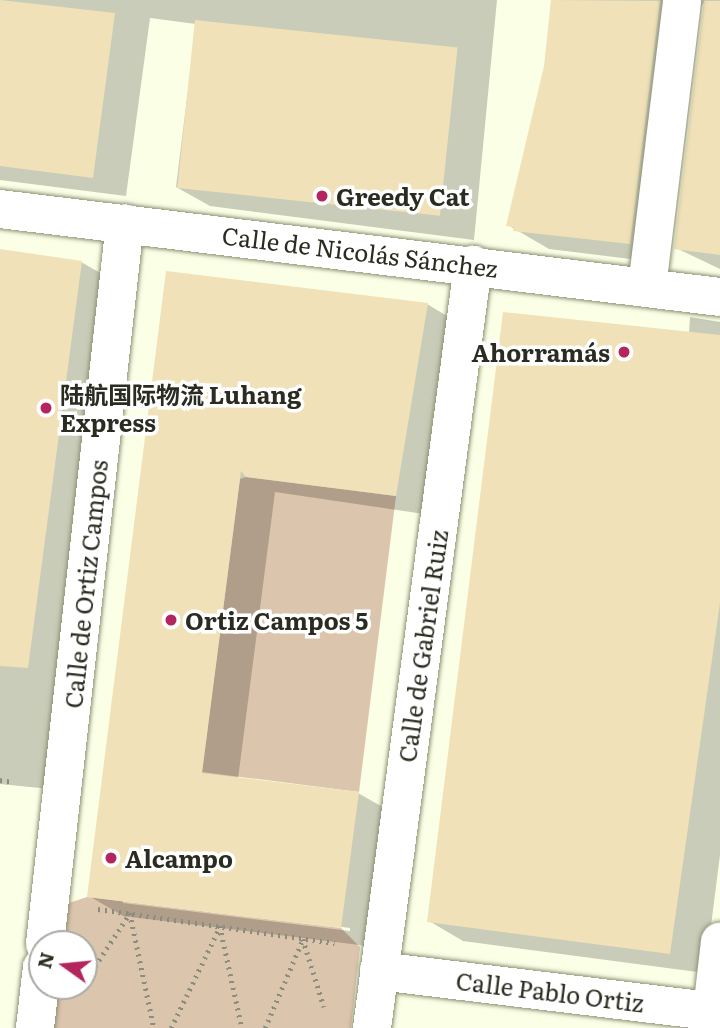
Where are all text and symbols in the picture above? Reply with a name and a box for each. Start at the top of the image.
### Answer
place label: Greedy Cat [336,182,469,210]
marker: Greedy Cat [314,188,330,204]
street label: Calle de Nicolás Sánchez [220,220,500,282]
place label: Ahorramás [472,338,610,366]
marker: Ahorramás [616,344,632,360]
place label: 陆航国际物流 Luhang Express [60,380,301,436]
marker: 陆航国际物流 Luhang Express [38,400,54,416]
street label: Calle de Ortiz Campos [58,458,112,710]
street label: Calle de Gabriel Ruiz [391,528,453,764]
place label: Ortiz Campos 5 [185,606,368,634]
marker: Ortiz Campos 5 [163,612,179,628]
place label: Alcampo [125,844,233,872]
marker: Alcampo [103,850,119,866]
north arrow [28,930,98,1000]
text: N [29,949,60,971]
street label: Calle Pablo Ortiz [454,965,646,1017]

